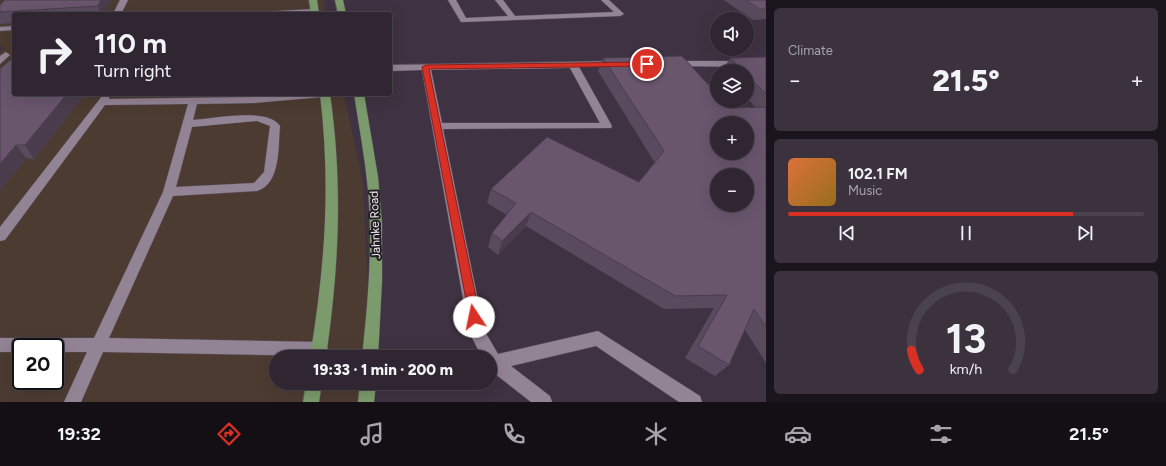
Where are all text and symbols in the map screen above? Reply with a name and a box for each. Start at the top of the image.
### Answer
map controls [710,12,754,212]
button: sound [710,12,754,56]
text: 110 m [94,26,167,60]
icon: right [28,28,80,80]
text: Climate [788,43,833,58]
pin [630,47,664,81]
icon: arrive [636,53,658,75]
text: Turn right [94,60,171,82]
text: 21.5° [932,62,1000,99]
button: layers [710,64,754,108]
text: − [788,67,802,94]
text: + [1130,67,1144,94]
button: + [710,116,754,160]
text: 102.1 FM [848,165,908,183]
button: − [710,168,754,212]
text: Music [848,183,882,198]
street label: Jahnke Road [367,191,383,259]
icon: previous [836,222,858,244]
icon: pause [955,222,977,244]
icon: next [1074,222,1096,244]
position arrow [453,296,495,338]
text: 13 [946,313,986,363]
speed limit sign: 20 [12,338,64,390]
text: km/h [950,360,982,378]
text: 19:33 · 1 min · 200 m [313,361,453,379]
icon: directions [215,420,243,448]
icon: music [358,420,386,448]
icon: phone [500,420,528,448]
icon: climate [642,420,670,448]
icon: car [784,420,812,448]
icon: filters [927,420,955,448]
text: 19:32 [57,423,101,445]
text: 21.5° [1069,423,1109,445]

